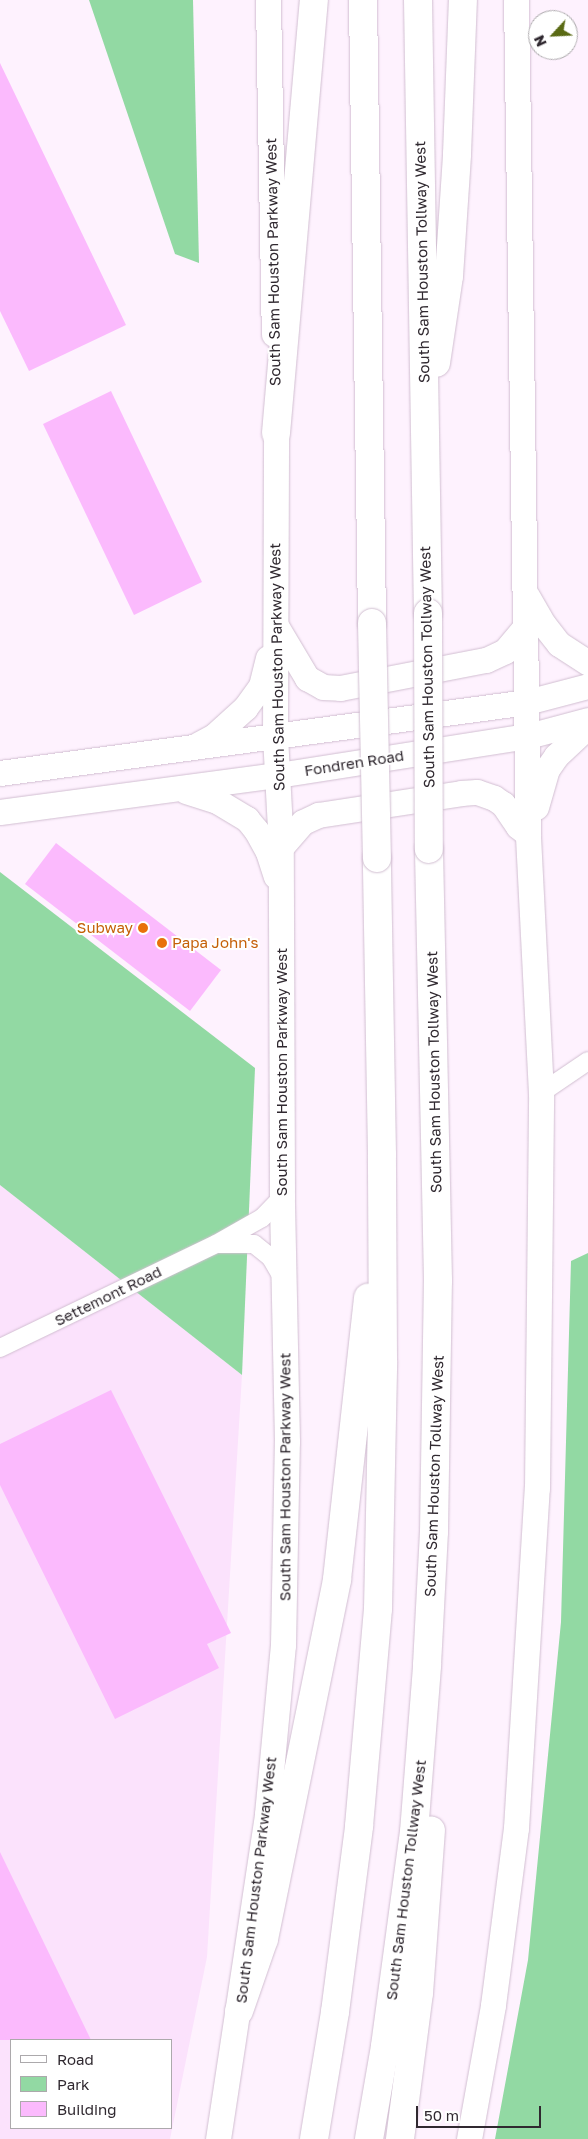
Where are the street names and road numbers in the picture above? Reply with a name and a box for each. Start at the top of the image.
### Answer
street label: South Sam Houston Parkway West [262,138,284,386]
street label: South Sam Houston Tollway West [411,141,433,383]
street label: South Sam Houston Parkway West [266,543,288,791]
street label: South Sam Houston Tollway West [416,546,438,788]
street label: Fondren Road [303,746,405,780]
street label: South Sam Houston Parkway West [273,948,291,1196]
street label: South Sam Houston Tollway West [423,951,445,1193]
street label: Settemont Road [52,1262,164,1330]
street label: South Sam Houston Parkway West [276,1353,294,1601]
street label: South Sam Houston Tollway West [421,1355,447,1597]
street label: South Sam Houston Parkway West [232,1756,280,2004]
street label: South Sam Houston Tollway West [382,1759,430,2001]

